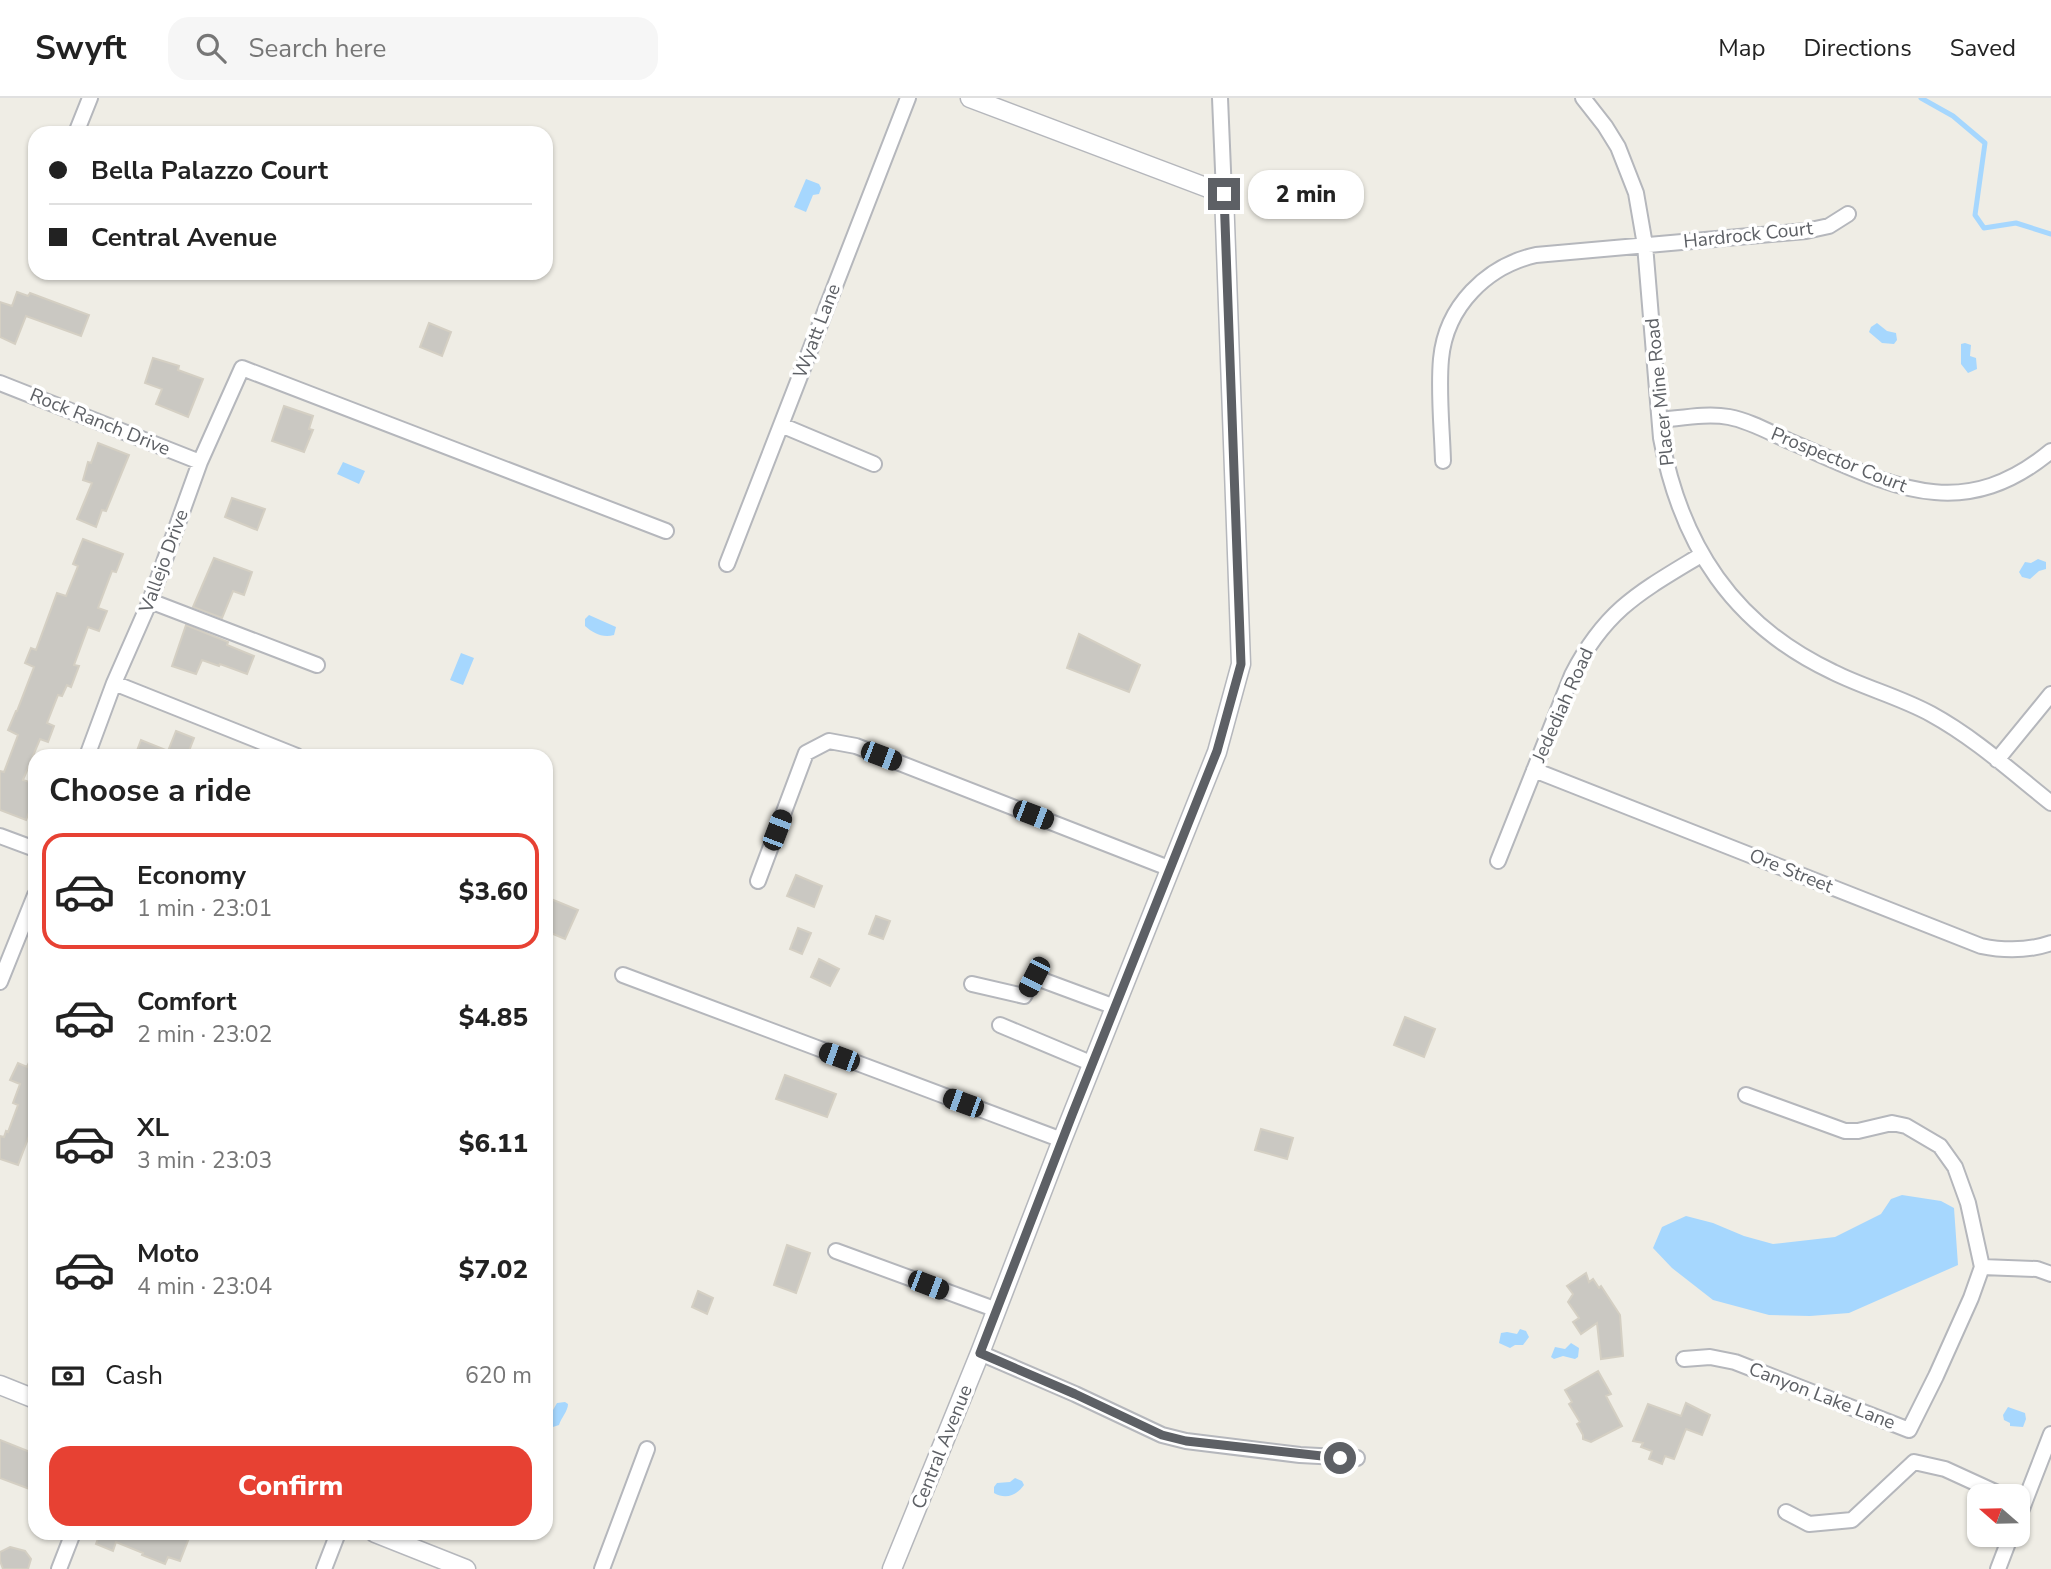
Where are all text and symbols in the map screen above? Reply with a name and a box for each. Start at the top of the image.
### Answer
search box [168,17,658,80]
text: Swyft [35,26,126,71]
icon: search [192,29,230,67]
text: Search here [248,31,386,66]
text: Map [1718,32,1765,64]
text: Directions [1803,32,1912,64]
text: Saved [1950,32,2016,64]
text: Bella Palazzo Court [91,153,328,188]
callout: 2 min [1248,170,1364,218]
route end [1208,178,1240,210]
text: 2 min [1276,179,1336,210]
street label: Hardrock Court [1682,215,1814,255]
text: Central Avenue [91,220,277,255]
street label: Wyatt Lane [787,280,847,382]
street label: Placer Mine Road [1639,317,1681,467]
street label: Rock Ranch Drive [26,382,174,462]
street label: Prospector Court [1767,421,1911,499]
street label: Vallejo Drive [133,506,195,617]
street label: Jedediah Road [1526,644,1600,767]
car [858,739,905,773]
text: Choose a ride [49,769,251,812]
car [1010,798,1057,832]
car [760,807,795,853]
street label: Ore Street [1745,842,1837,900]
text: Economy [137,858,246,893]
icon: car [53,860,116,923]
text: $3.60 [459,874,528,909]
text: 1 min · 23:01 [137,893,272,924]
car [1016,954,1053,1000]
text: Comfort [137,984,237,1019]
icon: car [53,986,116,1049]
text: $4.85 [459,1000,528,1035]
text: 2 min · 23:02 [137,1019,272,1050]
car [816,1040,863,1074]
car [940,1086,987,1120]
text: XL [137,1110,169,1145]
icon: car [53,1112,116,1175]
text: $6.11 [459,1126,528,1161]
text: 3 min · 23:03 [137,1145,272,1176]
text: Moto [137,1236,199,1271]
icon: car [53,1238,116,1301]
text: $7.02 [459,1252,528,1287]
car [905,1268,952,1302]
text: 4 min · 23:04 [137,1271,272,1302]
street label: Canyon Lake Lane [1745,1356,1899,1436]
icon: cash [49,1357,87,1395]
text: Cash [105,1358,163,1393]
text: 620 m [465,1360,532,1391]
street label: Central Avenue [905,1381,979,1513]
route start [1324,1442,1356,1474]
button: Confirm [49,1446,532,1526]
north arrow [1967,1484,2030,1547]
map controls [1967,1484,2030,1547]

